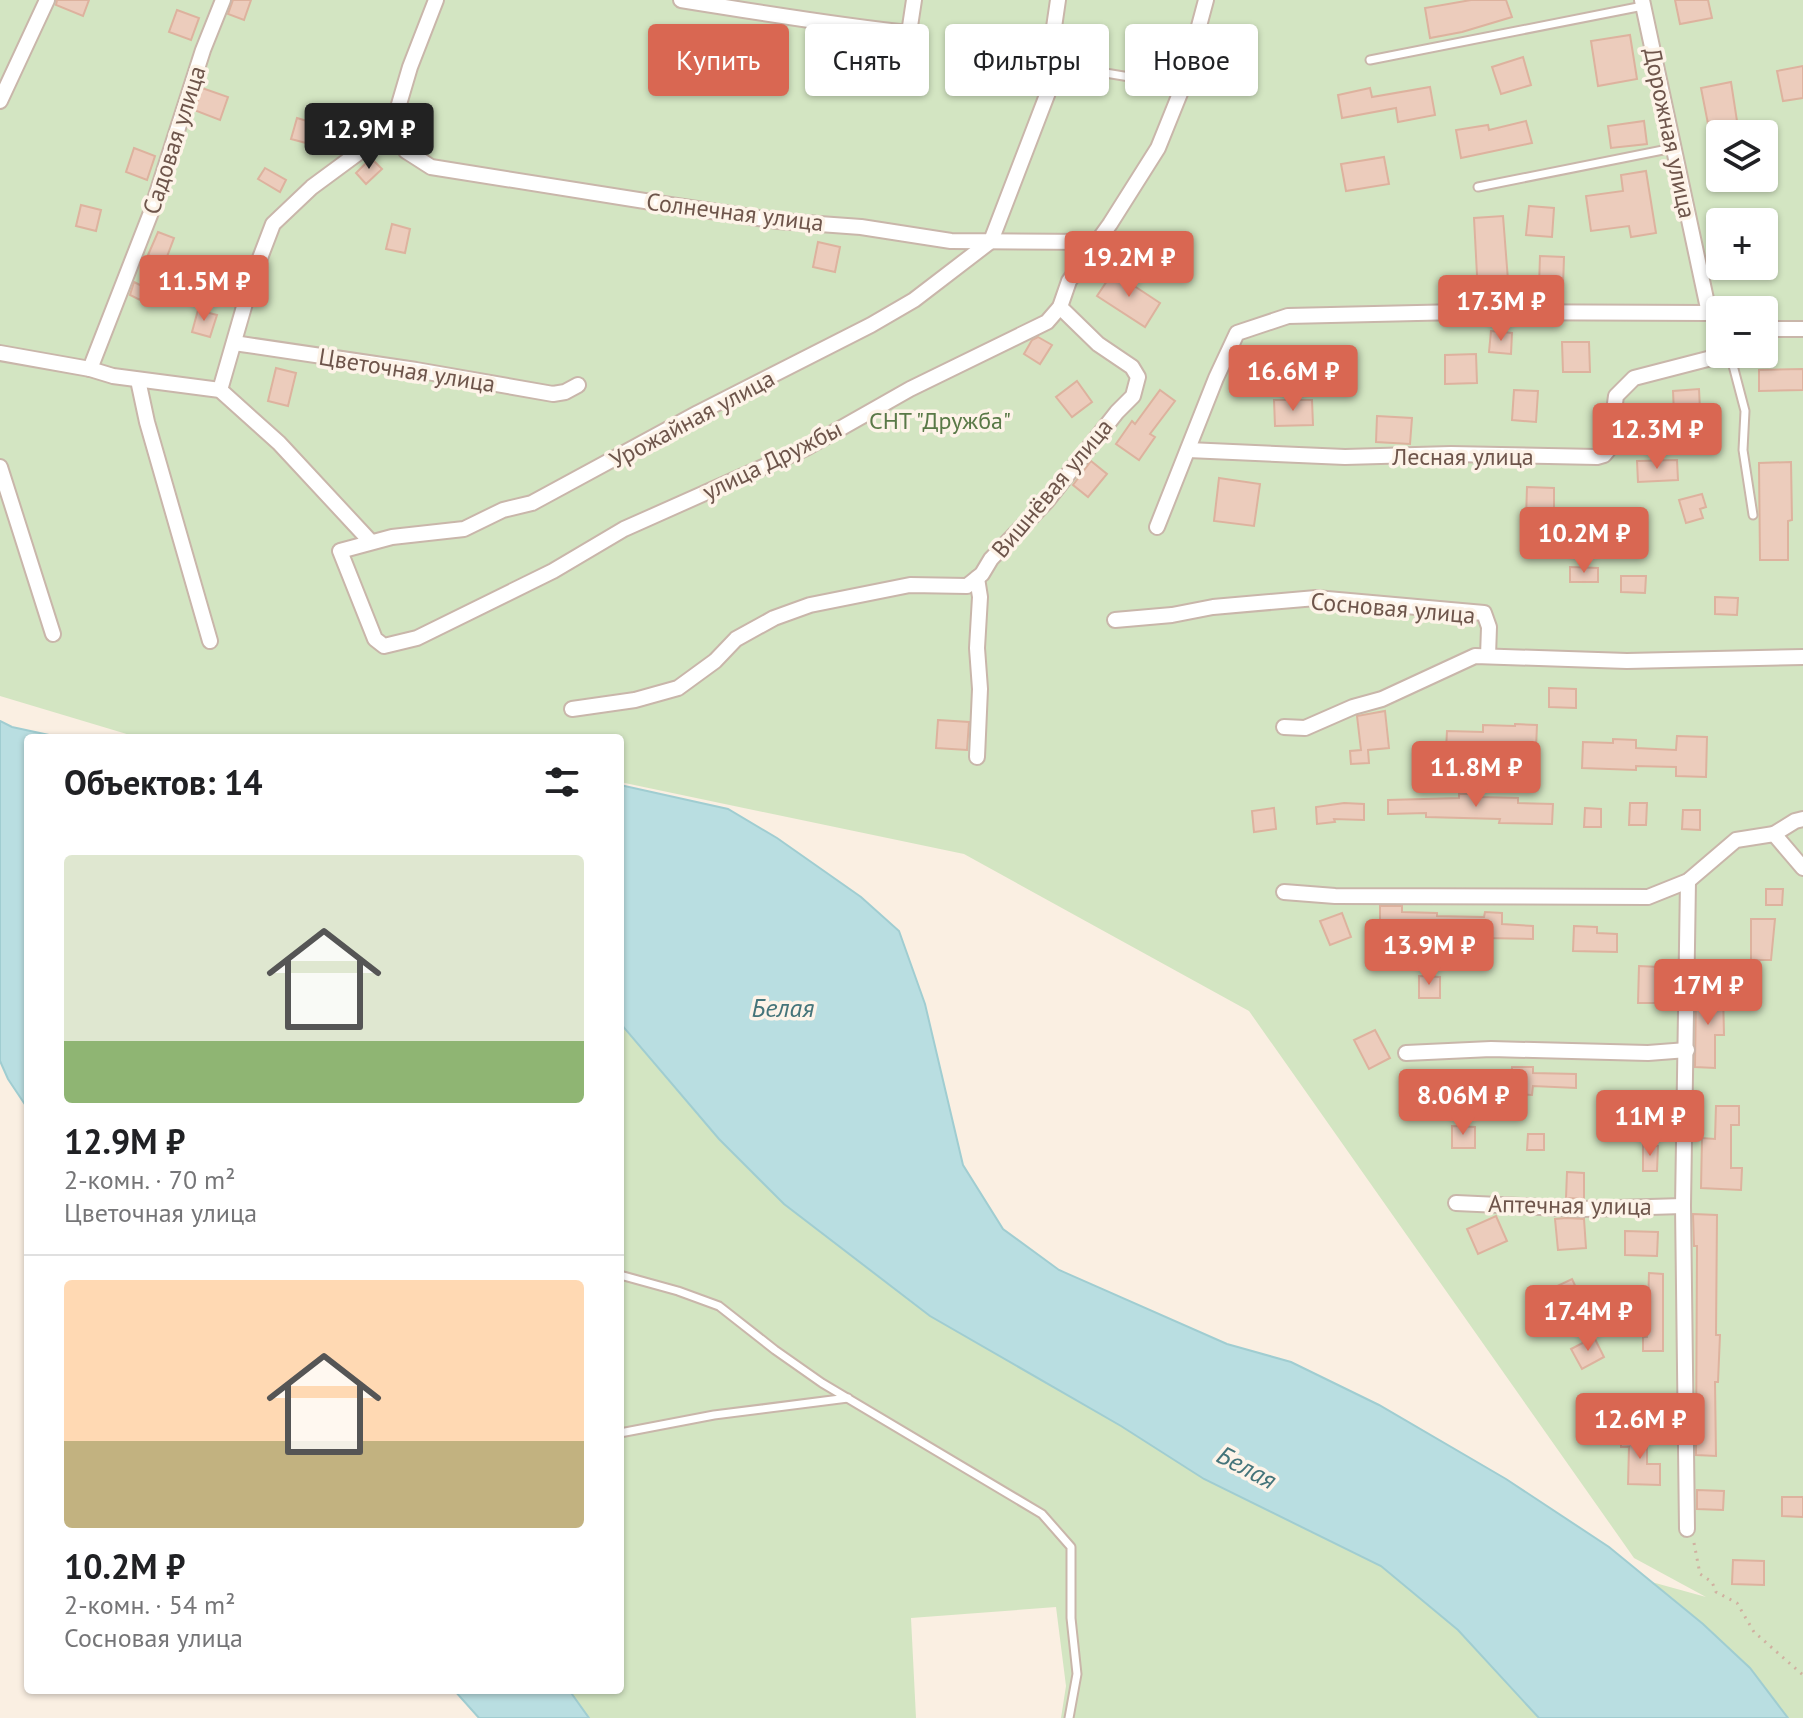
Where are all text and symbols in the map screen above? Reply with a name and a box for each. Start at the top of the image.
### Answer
chip: Купить [648,24,789,96]
chip: Снять [805,24,929,96]
chip: Фильтры [945,24,1109,96]
chip: Новое [1125,24,1258,96]
street label: Дорожная улица [1637,45,1703,221]
street label: Садовая улица [135,62,213,218]
pin: 12.9M ₽ [295,103,443,171]
text: 12.9M ₽ [323,112,415,145]
map controls [1706,120,1778,368]
button: layers [1706,120,1778,192]
street label: Солнечная улица [645,186,825,238]
button: + [1706,208,1778,280]
pin: 19.2M ₽ [1055,231,1203,299]
text: 19.2M ₽ [1083,240,1175,273]
pin: 11.5M ₽ [130,255,278,323]
text: 11.5M ₽ [158,264,250,297]
pin: 17.3M ₽ [1427,275,1575,343]
text: 17.3M ₽ [1456,284,1546,317]
button: − [1706,296,1778,368]
street label: Цветочная улица [317,341,497,399]
pin: 16.6M ₽ [1219,345,1367,413]
text: 16.6M ₽ [1247,354,1339,387]
street label: Урожайная улица [604,363,780,475]
pin: 12.3M ₽ [1583,403,1731,471]
park label: СНТ "Дружба" [869,405,1011,436]
street label: Вишнёвая улица [985,412,1119,564]
text: 12.3M ₽ [1611,412,1703,445]
street label: улица Дружбы [697,413,847,507]
street label: Лесная улица [1391,441,1534,472]
pin: 10.2M ₽ [1510,507,1658,575]
text: 10.2M ₽ [1538,516,1630,549]
street label: Сосновая улица [1309,585,1477,631]
pin: 11.8M ₽ [1402,741,1550,809]
text: 11.8M ₽ [1430,750,1522,783]
text: Объектов: 14 [64,760,263,804]
icon: filters [540,760,584,804]
icon: home [252,907,396,1051]
pin: 13.9M ₽ [1355,919,1503,987]
text: 13.9M ₽ [1383,928,1475,961]
pin: 17M ₽ [1652,959,1764,1027]
text: 17M ₽ [1672,968,1744,1001]
water label: Белая [752,991,814,1024]
pin: 8.06M ₽ [1389,1069,1537,1137]
text: 8.06M ₽ [1417,1078,1509,1111]
pin: 11M ₽ [1594,1090,1706,1158]
text: 11M ₽ [1614,1099,1686,1132]
text: 12.9M ₽ [64,1119,185,1163]
text: 2-комн. · 70 m² [64,1163,235,1196]
street label: Аптечная улица [1488,1188,1652,1222]
text: Цветочная улица [64,1196,257,1229]
pin: 17.4M ₽ [1514,1285,1662,1353]
text: 17.4M ₽ [1543,1294,1633,1327]
icon: home [252,1332,396,1476]
pin: 12.6M ₽ [1566,1393,1714,1461]
text: 12.6M ₽ [1594,1402,1686,1435]
water label: Белая [1212,1438,1282,1496]
text: 10.2M ₽ [64,1544,185,1588]
text: 2-комн. · 54 m² [64,1588,235,1621]
text: Сосновая улица [64,1621,243,1654]

